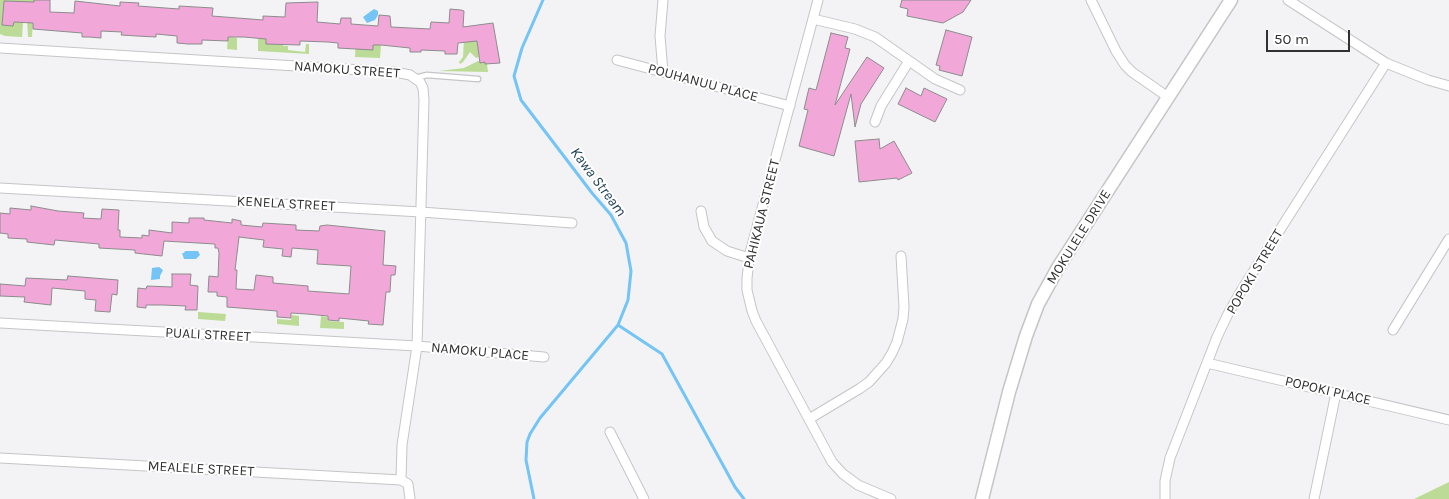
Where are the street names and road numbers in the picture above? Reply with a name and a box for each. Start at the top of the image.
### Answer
street label: NAMOKU STREET [293,58,401,82]
street label: POUHANUU PLACE [646,60,760,106]
street label: PAHIKAUA STREET [740,157,784,271]
street label: MOKULELE DRIVE [1043,187,1115,287]
street label: KENELA STREET [236,193,336,215]
street label: POPOKI STREET [1223,226,1287,318]
street label: PUALI STREET [165,324,251,346]
street label: NAMOKU PLACE [430,339,530,365]
street label: POPOKI PLACE [1283,373,1373,409]
street label: MEALELE STREET [147,458,255,480]

